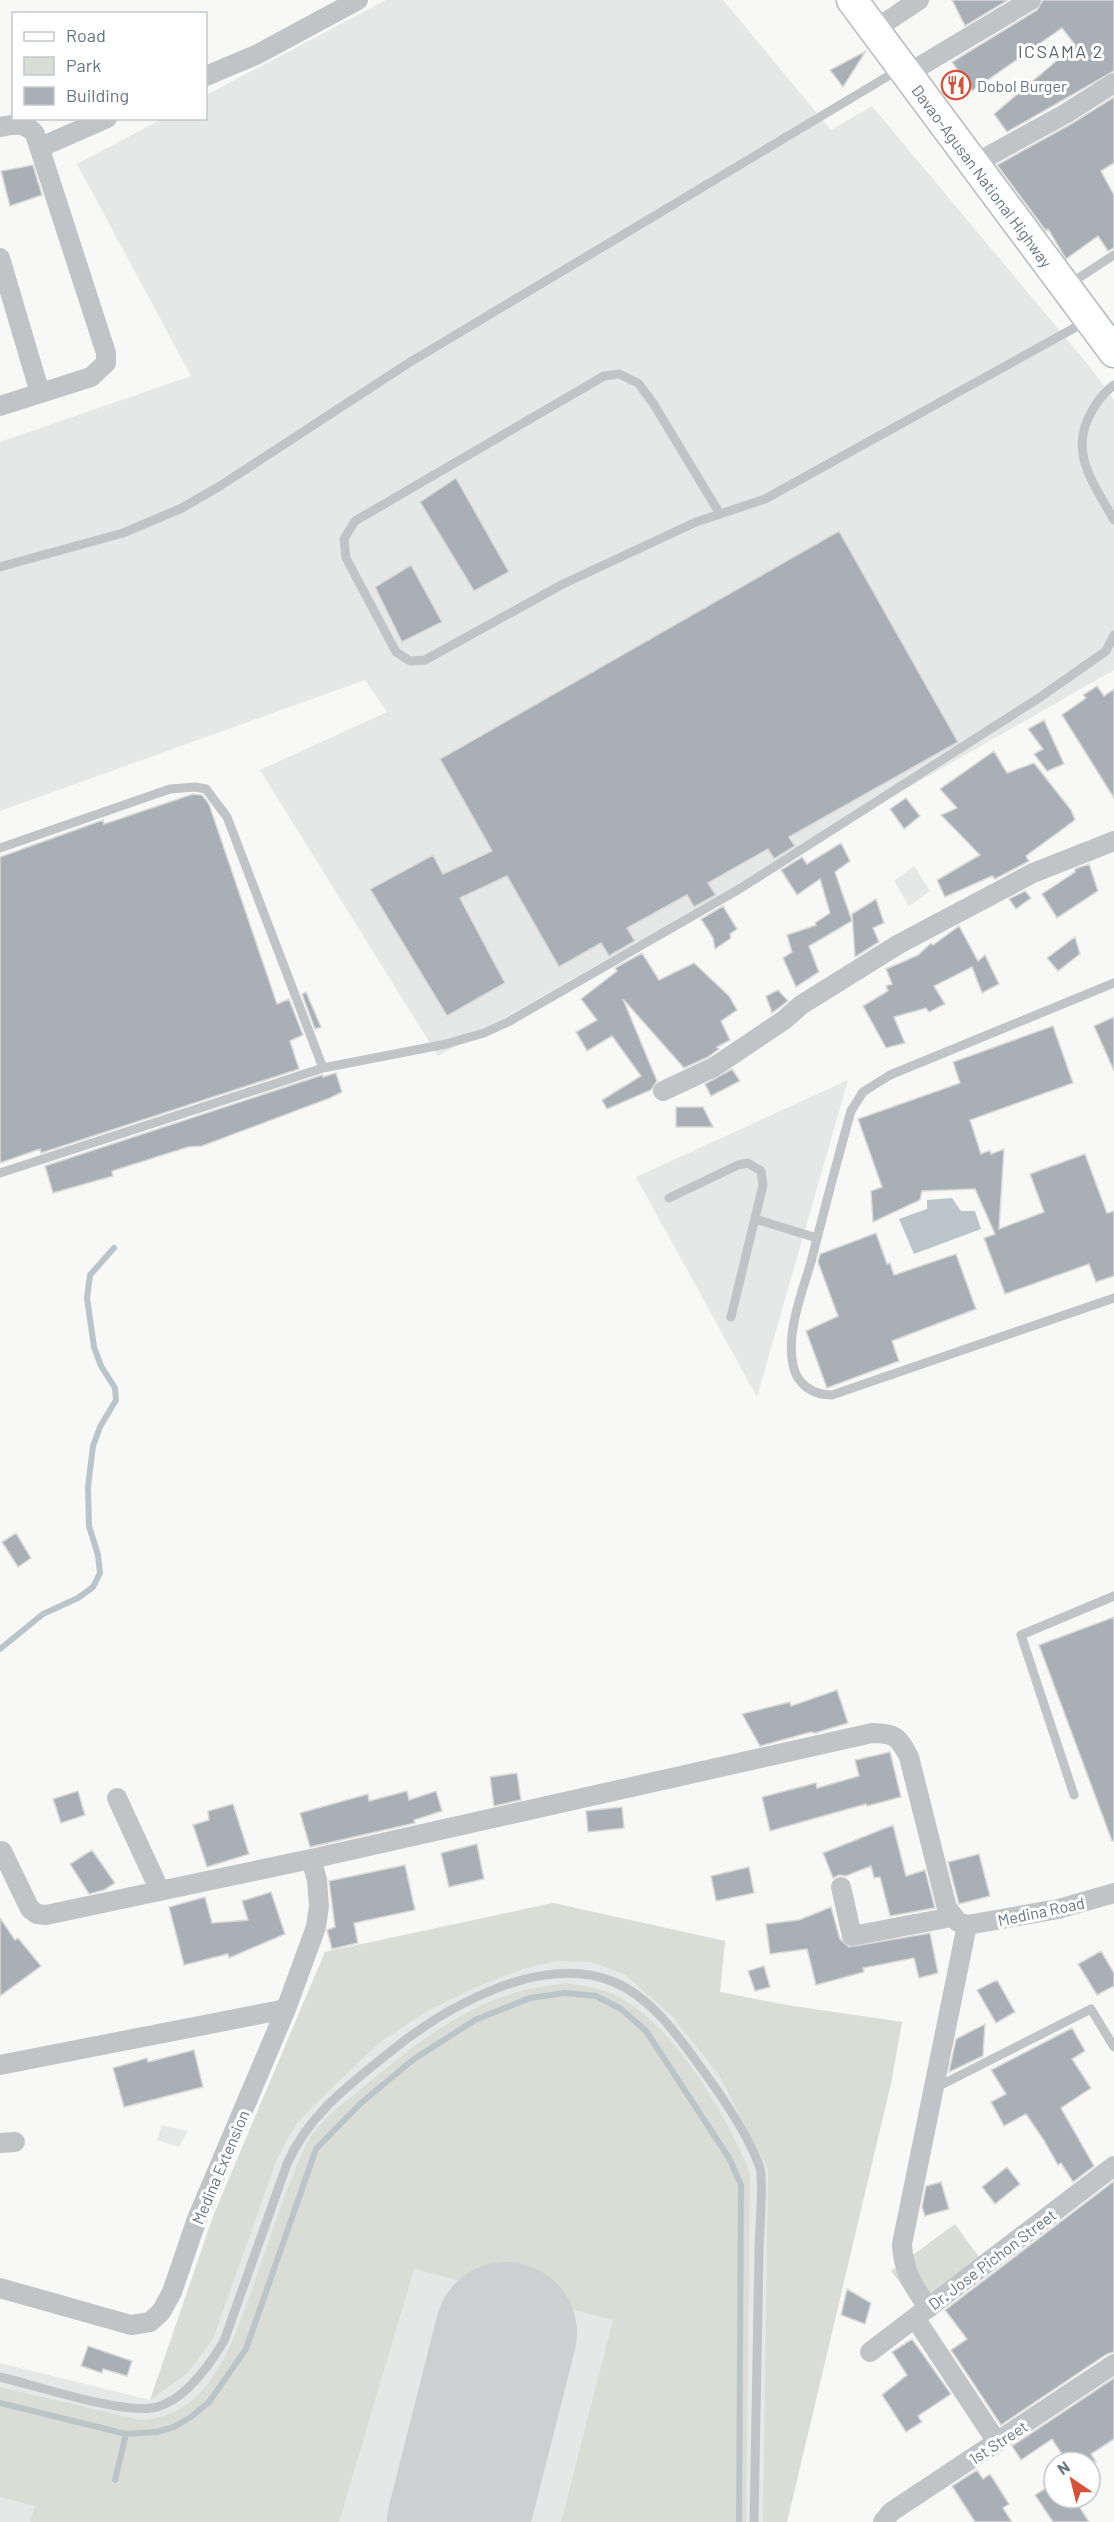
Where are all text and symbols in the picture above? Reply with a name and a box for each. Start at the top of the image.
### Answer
legend [12,12,207,120]
text: Road [66,24,106,46]
district label: ICSAMA 2 [1018,40,1104,62]
text: Park [66,54,101,76]
restaurant icon: Dobol Burger [940,69,972,101]
place label: Dobol Burger [977,76,1067,95]
street label: Davao-Agusan National Highway [909,81,1057,271]
text: Building [66,84,129,106]
street label: Medina Road [996,1893,1086,1929]
street label: Medina Extension [187,2107,253,2227]
street label: Dr. Jose Pichon Street [924,2205,1060,2313]
street label: 1st Street [965,2416,1031,2468]
north arrow [1042,2450,1102,2510]
text: N [1053,2456,1073,2478]

